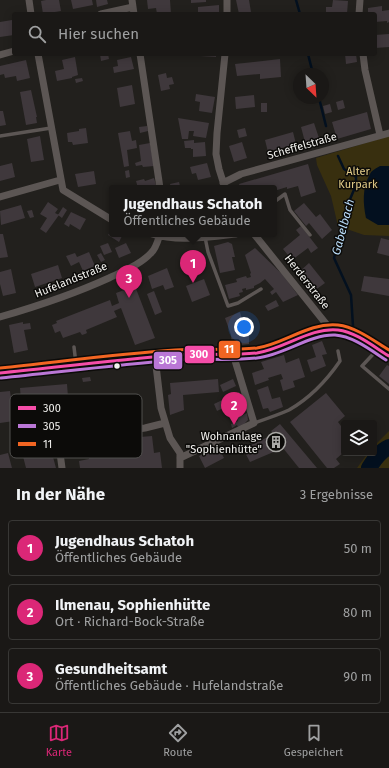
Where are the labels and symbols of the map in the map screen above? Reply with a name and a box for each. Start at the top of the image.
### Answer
north arrow [293,68,329,104]
street label: Scheffelstraße [266,130,338,162]
park label: Alter Kurpark [338,165,378,191]
water label: Gabelbach [329,197,357,257]
pin: 1 [180,250,206,283]
street label: Herderstraße [282,252,332,312]
street label: Hufelandstraße [33,260,109,300]
pin: 3 [116,265,142,298]
your location [234,317,254,337]
line badge: 11 [218,340,241,359]
text: 11 [224,343,234,356]
line badge: 300 [184,345,215,364]
text: 300 [189,348,209,361]
line badge: 305 [153,351,183,370]
text: 305 [158,354,177,367]
unlabelled marker [112,361,122,371]
pin: 2 [221,392,247,425]
legend [10,394,142,458]
text: 300 [43,402,61,415]
text: 305 [43,420,61,433]
place label: Wohnanlage "Sophienhütte" [186,430,262,456]
building icon: Wohnanlage "Sophienhütte" [265,431,287,453]
text: 11 [43,438,52,451]

